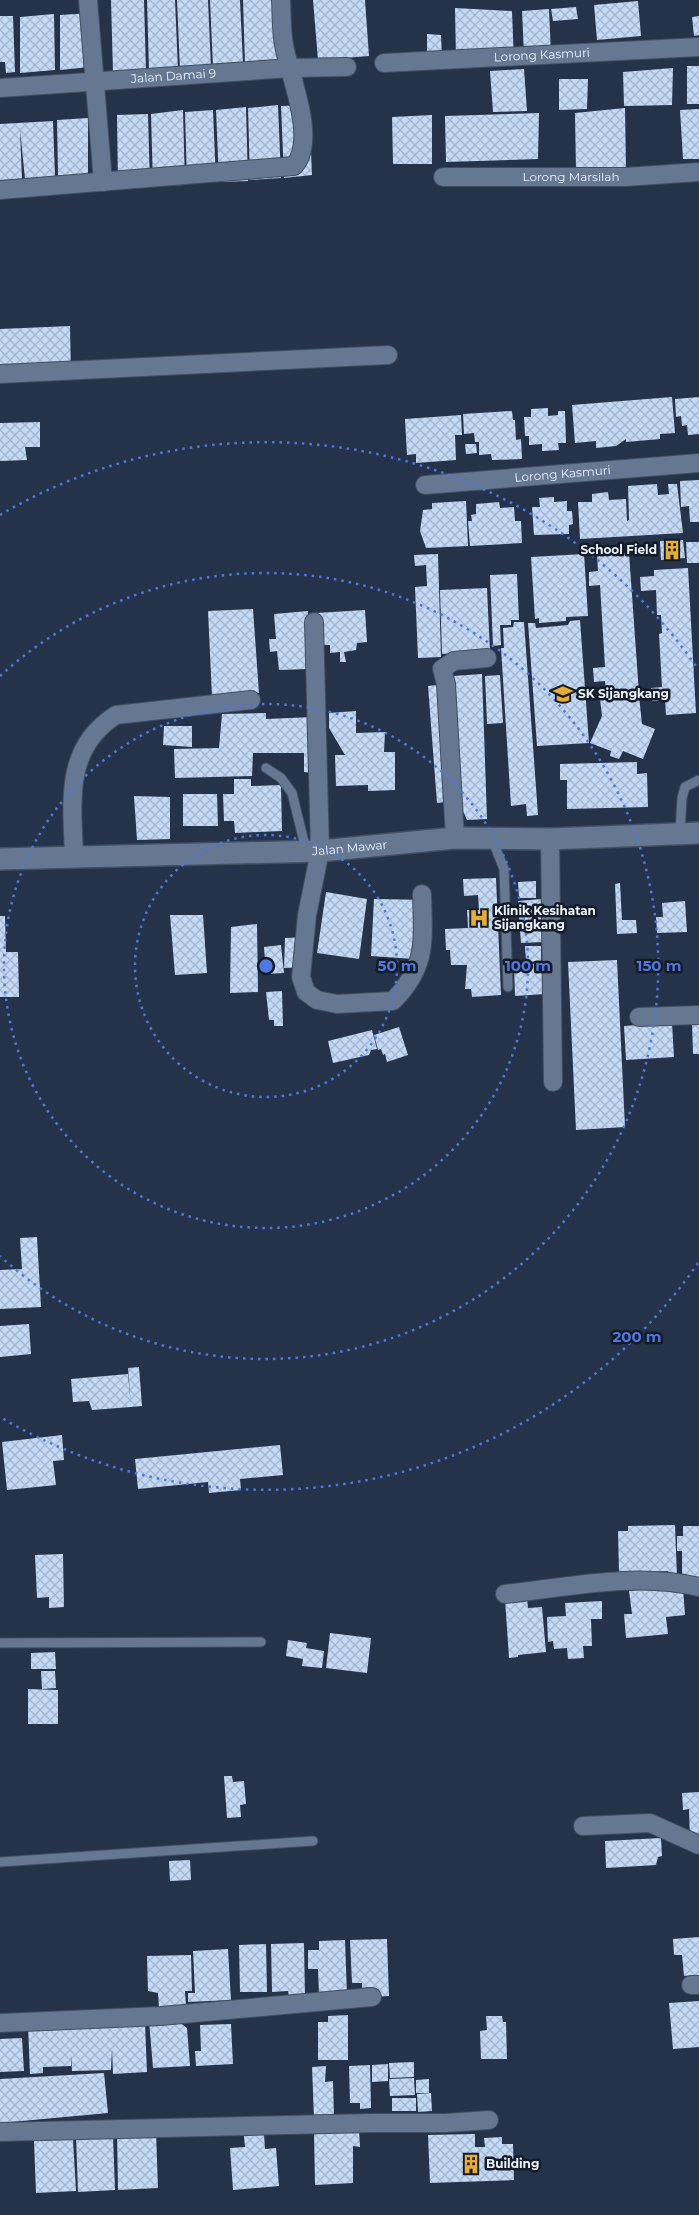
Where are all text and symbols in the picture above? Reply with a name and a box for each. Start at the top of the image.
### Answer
street label: Lorong Kasmuri [493,45,590,64]
street label: Jalan Damai 9 [130,65,217,86]
street label: Lorong Marsilah [522,169,620,184]
street label: Lorong Kasmuri [514,462,611,485]
building icon: School Field [661,539,683,561]
place label: School Field [580,542,657,557]
school or university icon: SK Sijangkang [552,683,574,705]
place label: SK Sijangkang [578,686,669,701]
street label: Jalan Mawar [311,837,388,858]
place label: Klinik Kesihatan Sijangkang [494,903,596,932]
hospital icon: Klinik Kesihatan Sijangkang [468,907,490,929]
text: 50 m [377,956,417,975]
text: 100 m [505,956,551,975]
text: 150 m [637,956,681,975]
centre of rings [257,957,275,975]
text: 200 m [612,1327,662,1346]
building icon: Building [460,2153,482,2175]
place label: Building [486,2156,539,2171]

